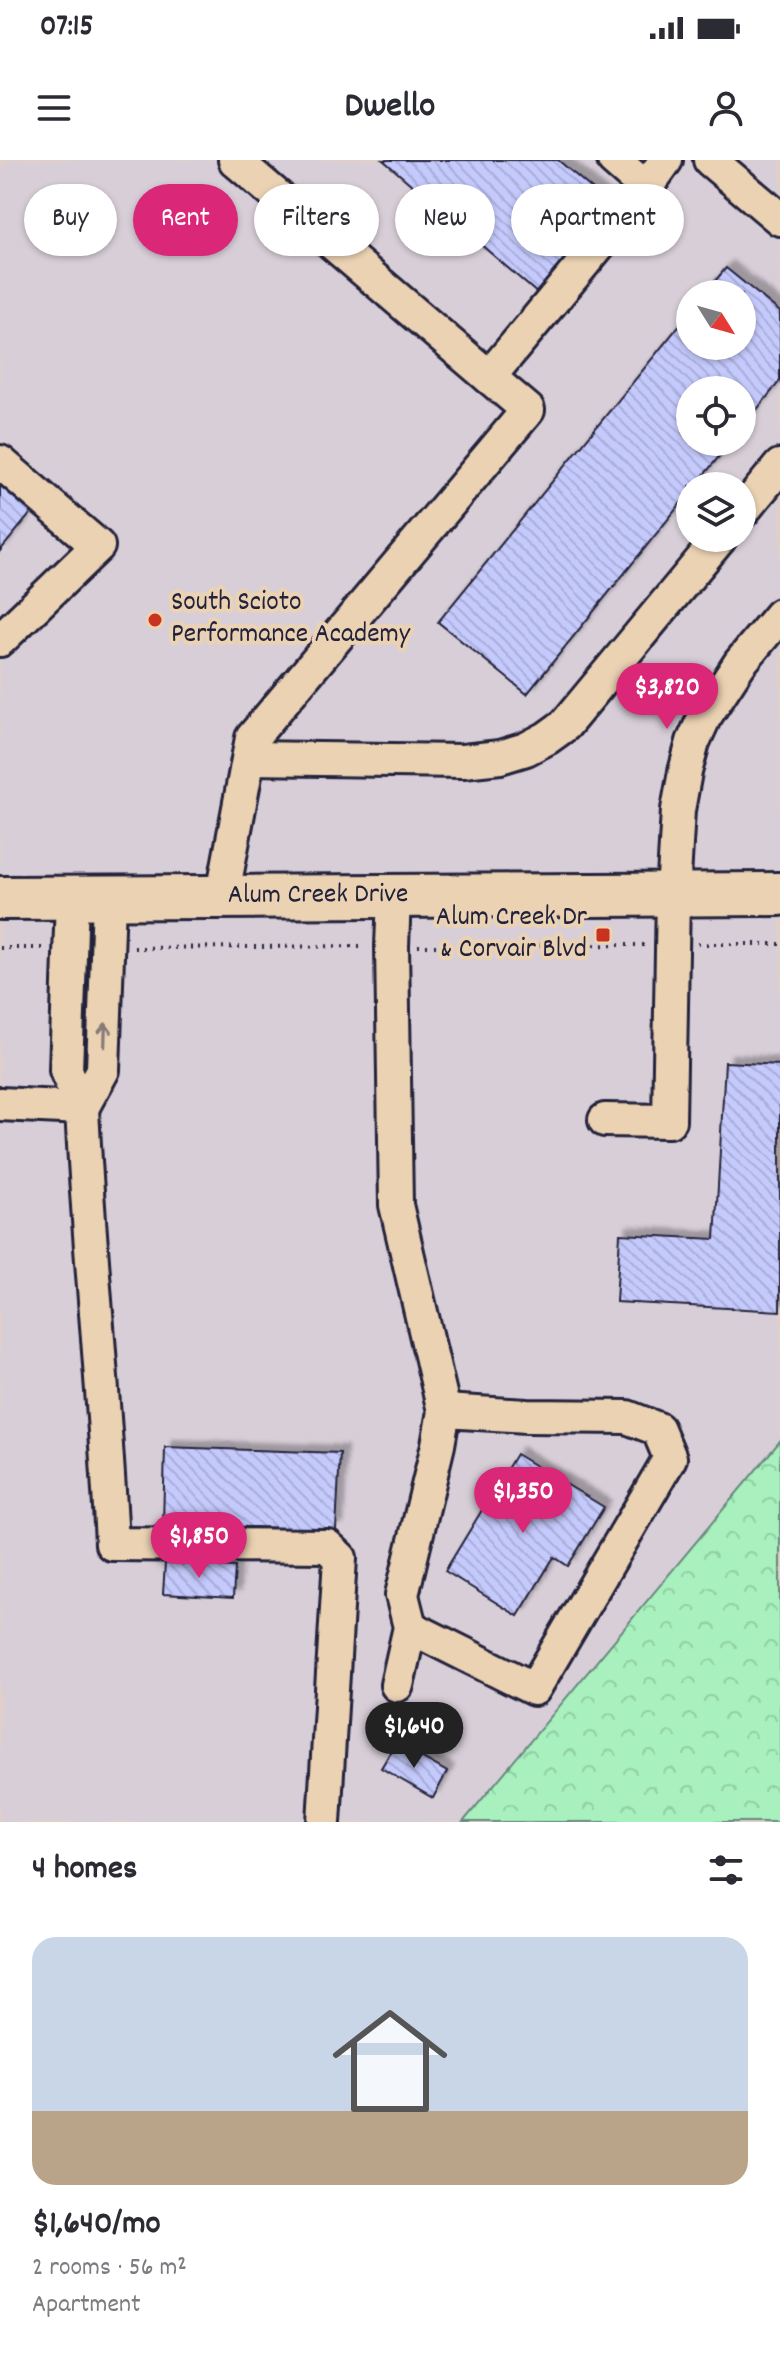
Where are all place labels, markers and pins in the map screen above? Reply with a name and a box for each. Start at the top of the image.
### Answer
place label: South Scioto Performance Academy [171,584,411,656]
marker: South Scioto Performance Academy [146,611,164,629]
pin: $3,820 [602,663,732,731]
place label: Alum Creek Dr & Corvair Blvd [436,899,588,971]
marker: Alum Creek Dr & Corvair Blvd [594,926,612,944]
pin: $1,350 [458,1467,588,1535]
pin: $1,850 [134,1512,264,1580]
pin: $1,640 [349,1702,479,1770]

